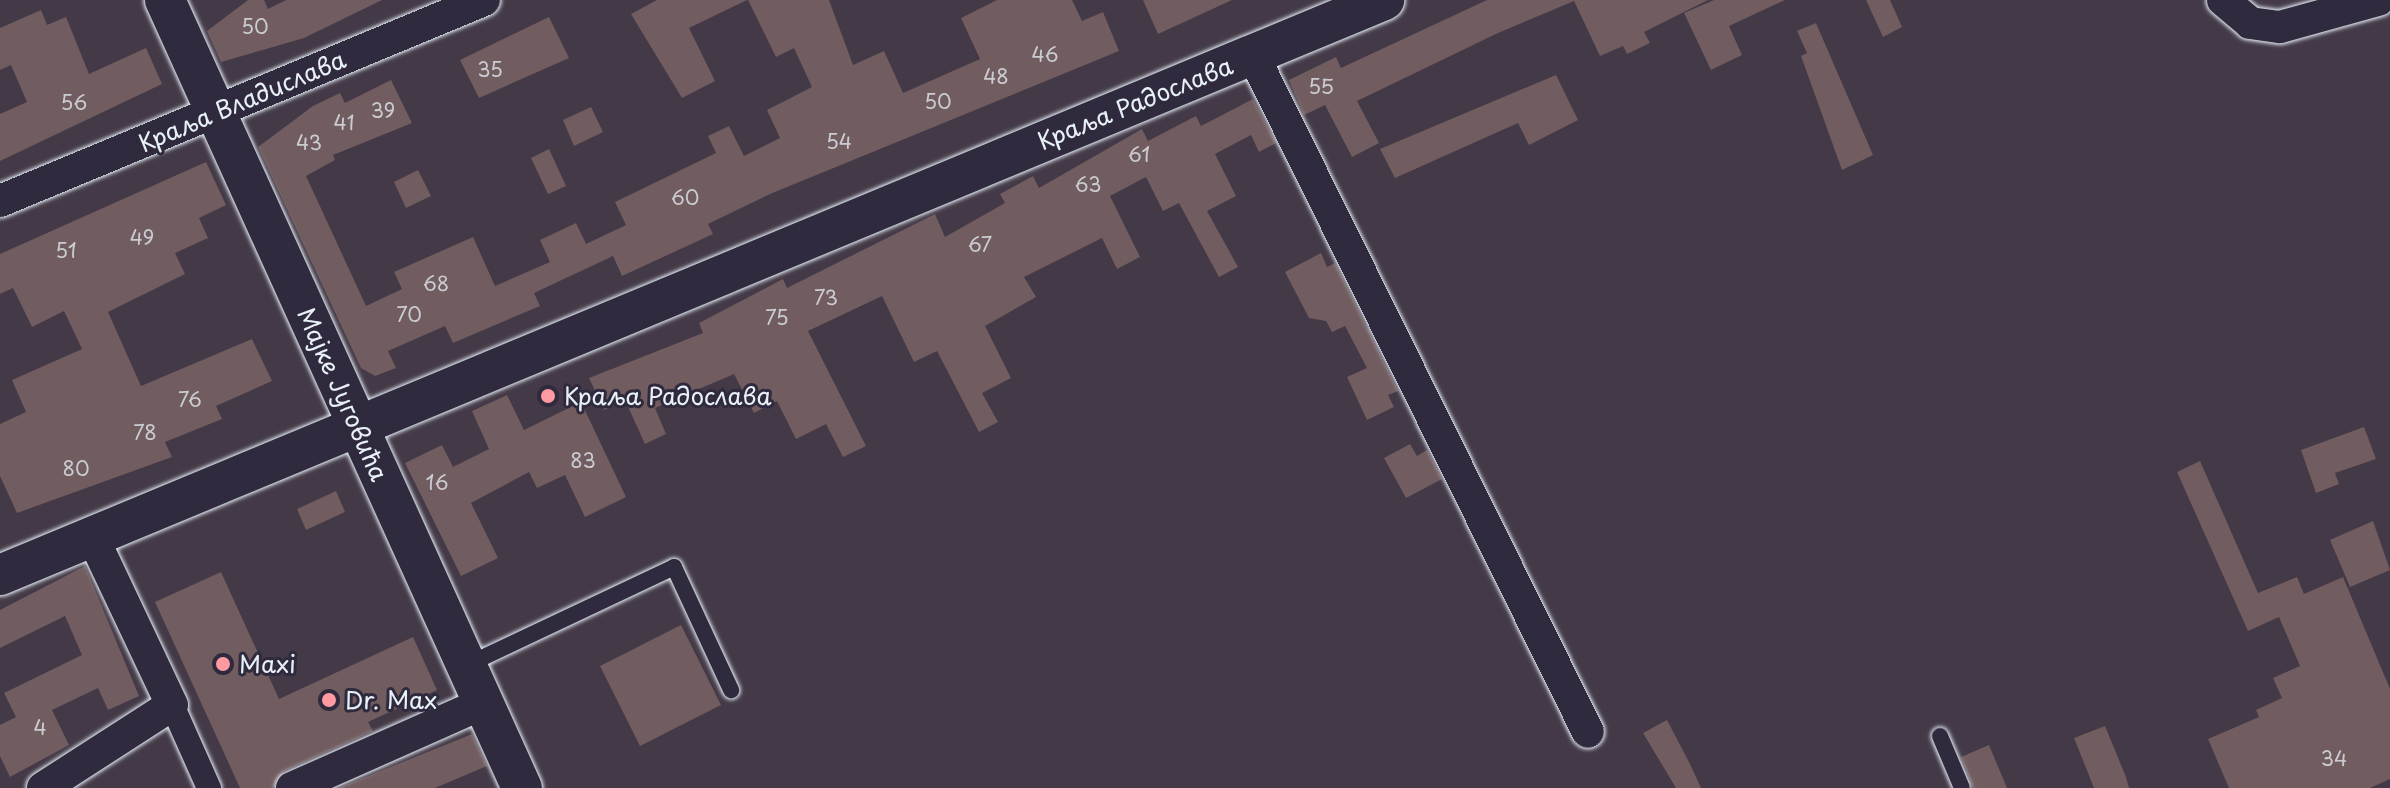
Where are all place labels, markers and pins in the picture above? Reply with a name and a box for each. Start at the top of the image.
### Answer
place label: Краља Радослава [564,382,772,410]
marker: Краља Радослава [539,387,557,405]
place label: Maxi [239,650,296,678]
marker: Maxi [214,655,232,673]
place label: Dr. Max [345,686,438,714]
marker: Dr. Max [320,691,338,709]

